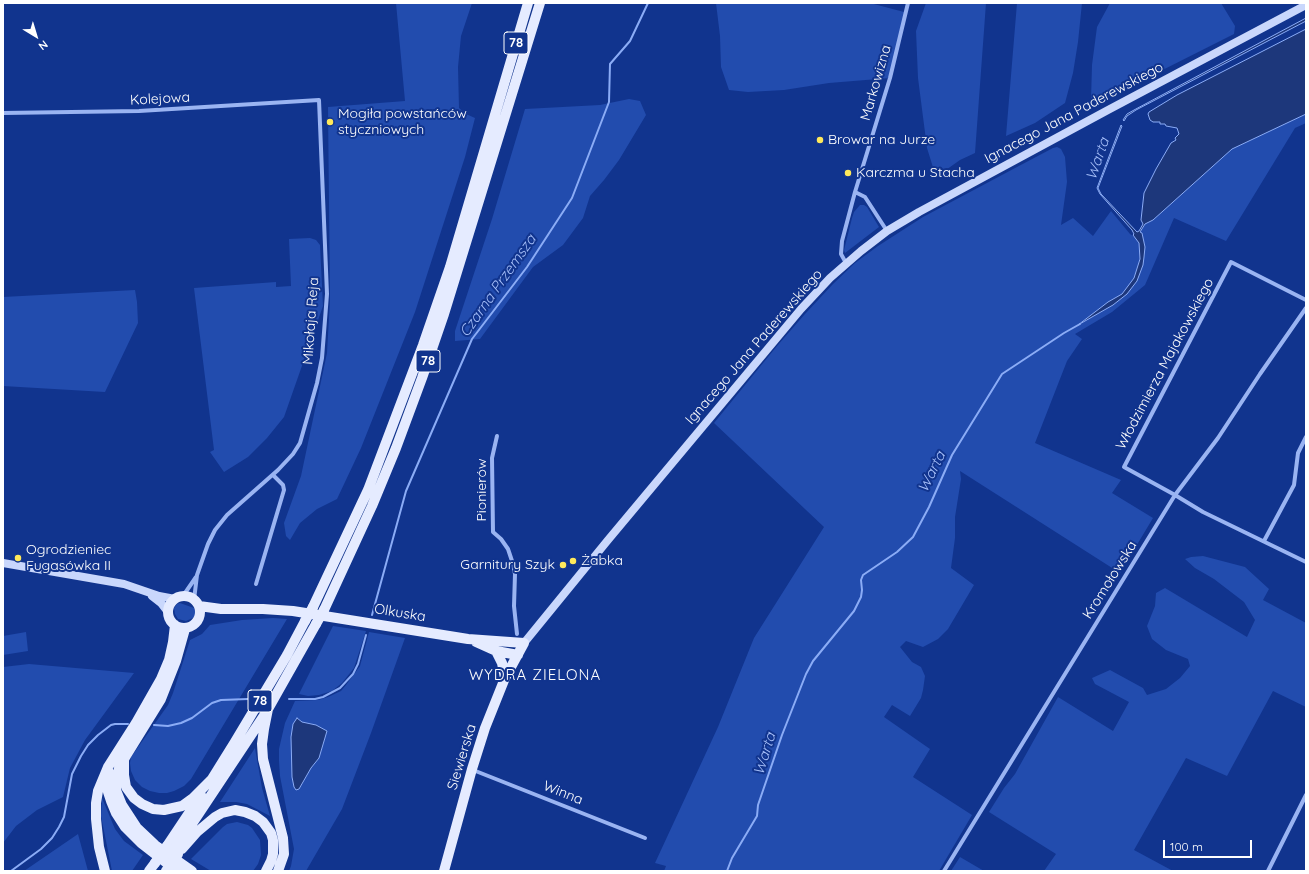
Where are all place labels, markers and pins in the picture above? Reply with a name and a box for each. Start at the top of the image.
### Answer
place label: Mogiła powstańców styczniowych [338,106,467,138]
marker: Mogiła powstańców styczniowych [325,117,335,127]
place label: Browar na Jurze [828,132,935,148]
marker: Browar na Jurze [815,135,825,145]
place label: Karczma u Stacha [856,165,975,181]
marker: Karczma u Stacha [843,168,853,178]
place label: Ogrodzieniec Fugasówka II [26,542,111,574]
marker: Ogrodzieniec Fugasówka II [13,553,23,563]
place label: Żabka [581,553,623,569]
marker: Żabka [568,556,578,566]
place label: Garnitury Szyk [460,557,555,573]
marker: Garnitury Szyk [558,560,568,570]

